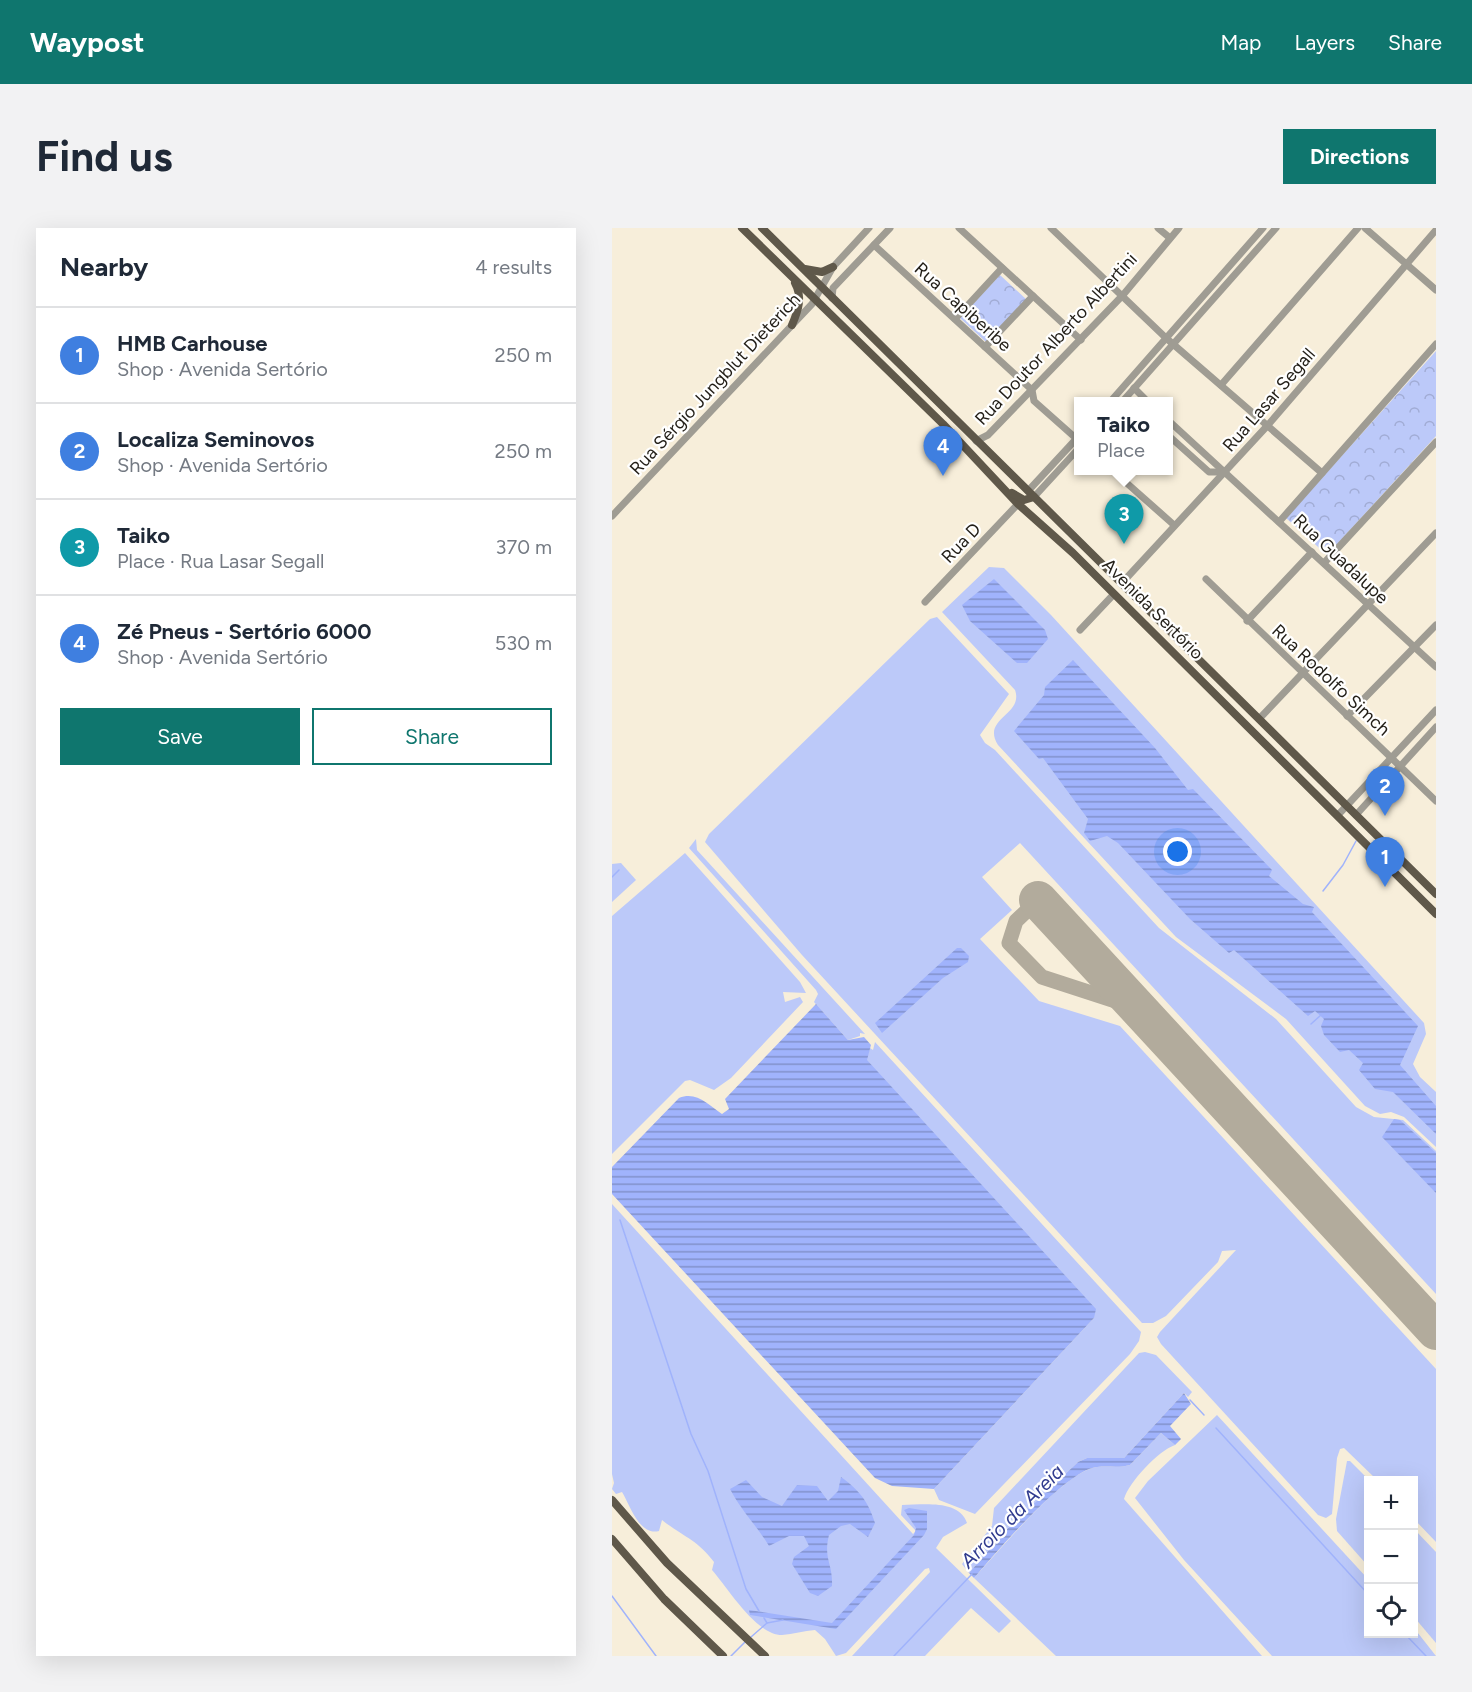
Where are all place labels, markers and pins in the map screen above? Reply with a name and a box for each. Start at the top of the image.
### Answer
pin: 4 [924,426,962,476]
pin: 3 [1104,494,1144,544]
pin: 2 [1366,766,1404,816]
pin: 1 [1366,838,1404,887]

